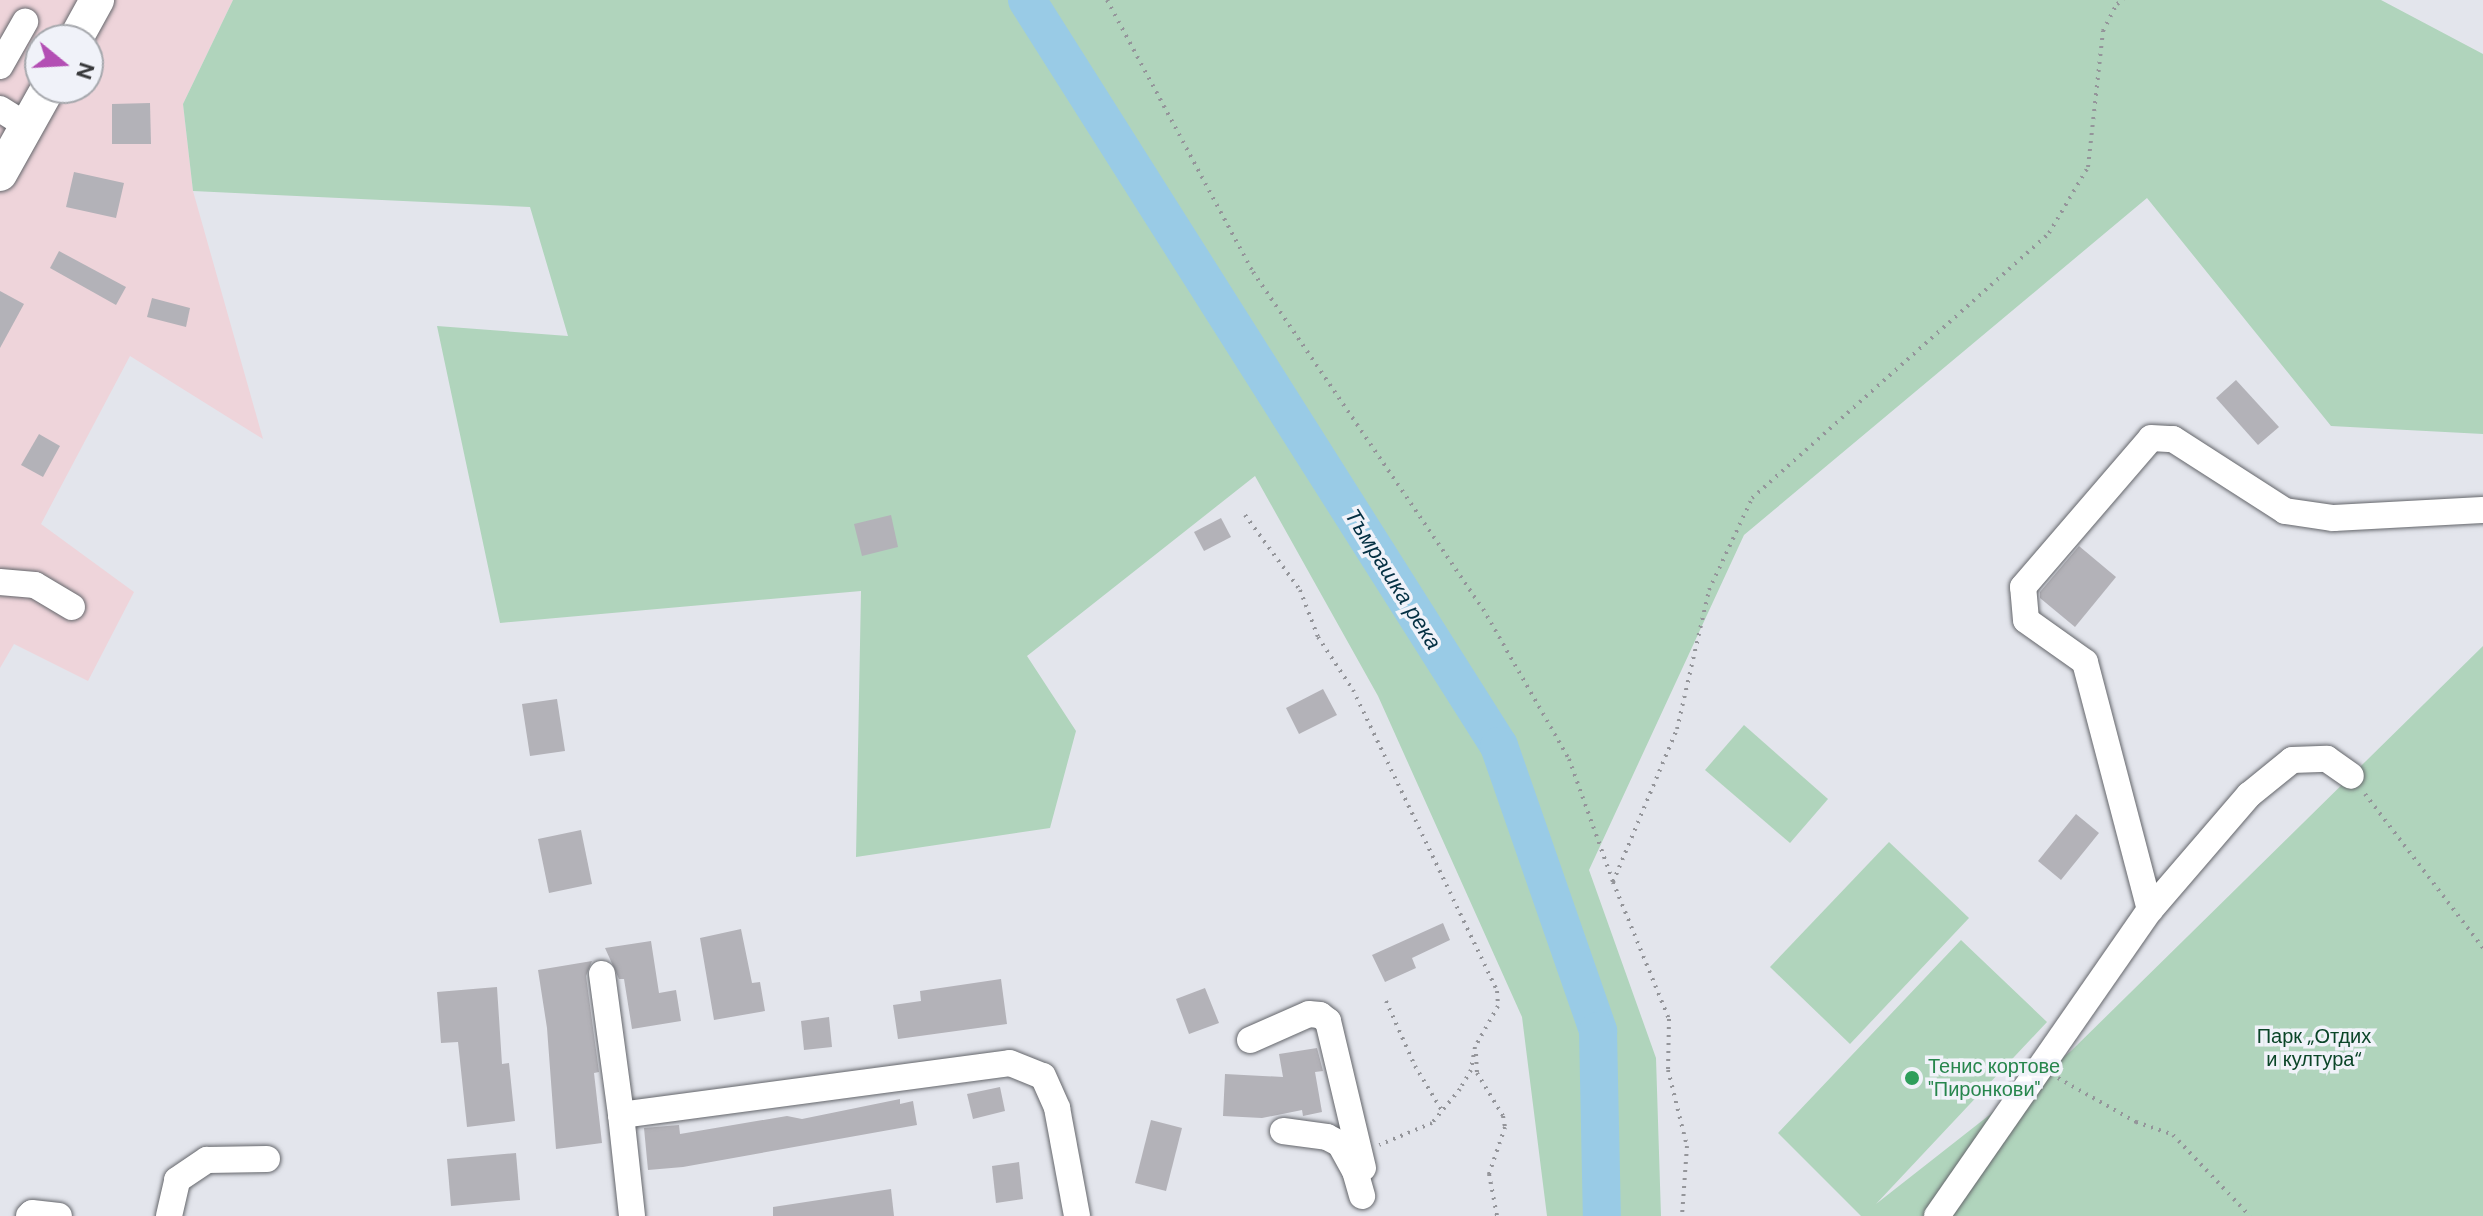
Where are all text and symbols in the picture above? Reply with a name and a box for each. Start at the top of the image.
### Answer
north arrow [24,24,104,104]
text: N [69,59,102,83]
water label: Тъмрашка река [1339,504,1447,654]
park label: Парк „Отдих и култура“ [2257,1025,2371,1072]
place label: Тенис кортове "Пиронкови" [1928,1054,2060,1101]
marker: Тенис кортове "Пиронкови" [1903,1069,1921,1087]

